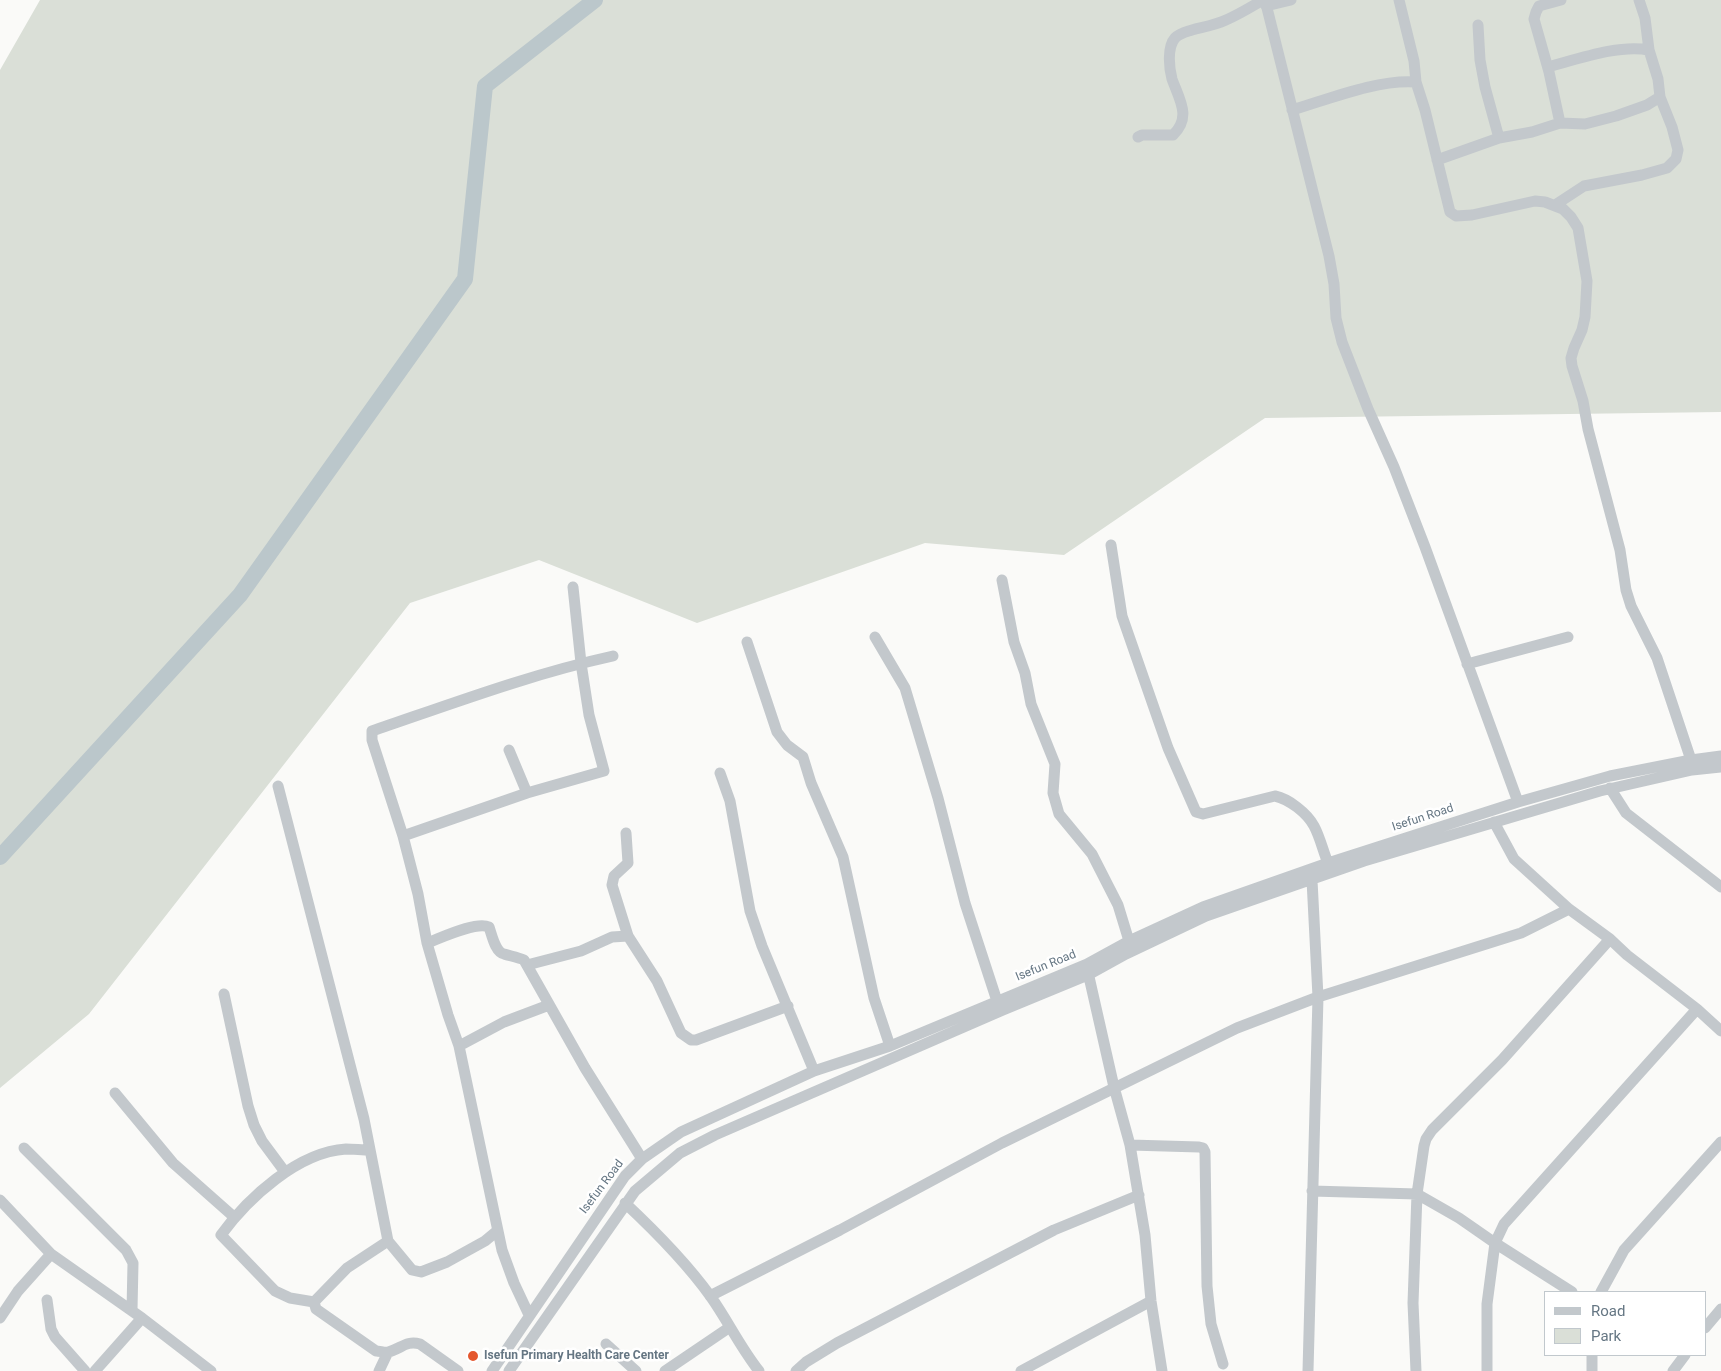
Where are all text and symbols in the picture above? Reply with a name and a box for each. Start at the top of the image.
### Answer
street label: Isefun Road [1390,801,1456,835]
street label: Isefun Road [1014,947,1078,985]
street label: Isefun Road [577,1157,627,1217]
legend [1544,1291,1706,1356]
text: Road [1591,1302,1625,1320]
text: Park [1591,1327,1621,1345]
marker: Isefun Primary Health Care Center [466,1349,480,1363]
place label: Isefun Primary Health Care Center [484,1349,669,1363]

